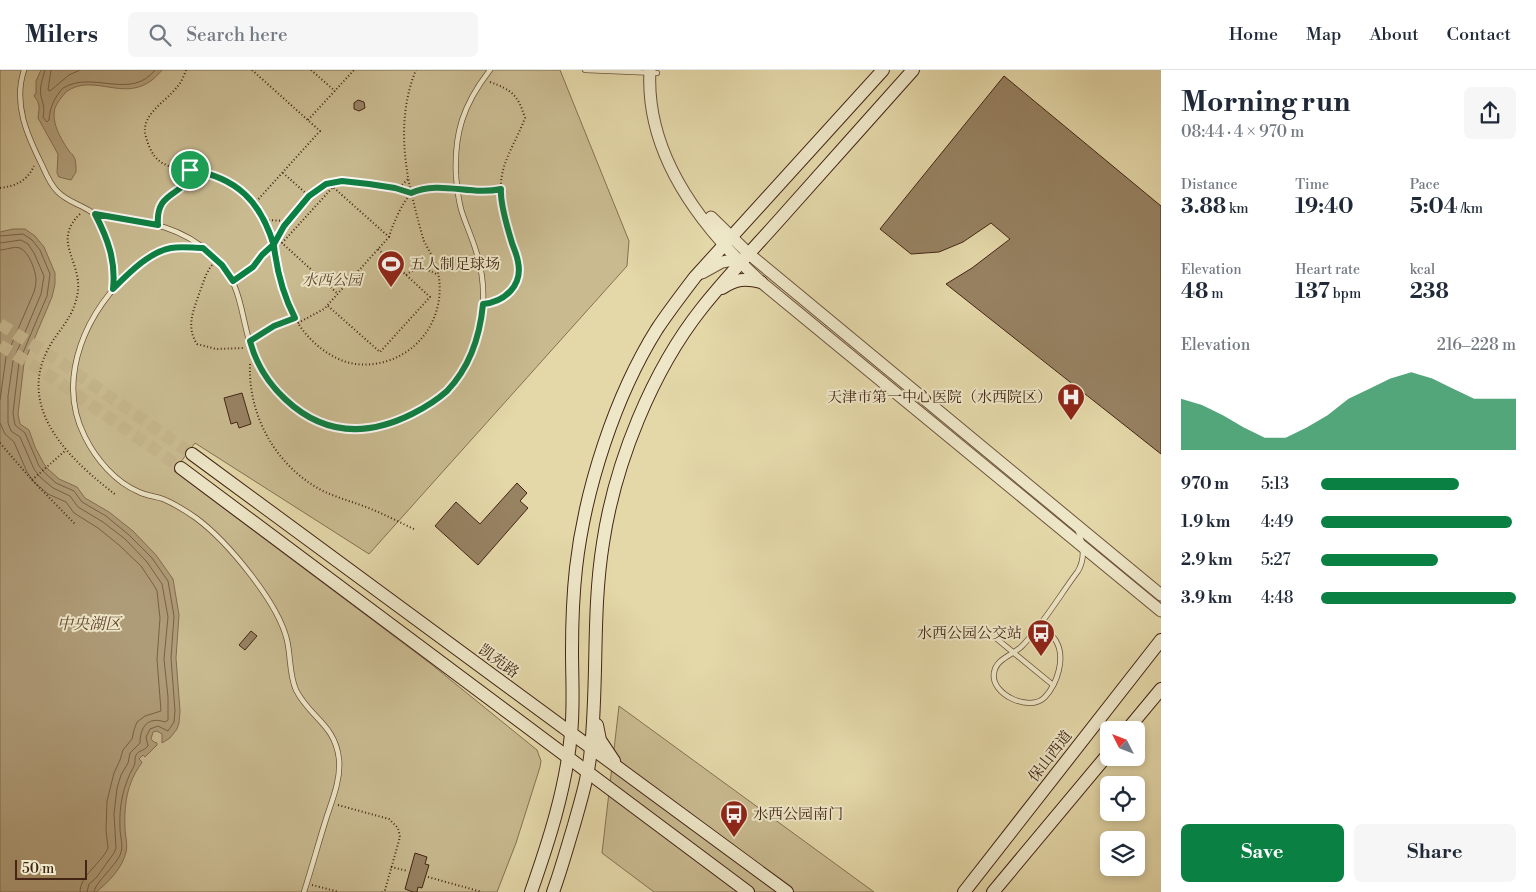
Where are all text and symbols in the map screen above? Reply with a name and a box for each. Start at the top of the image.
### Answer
search box [128,12,478,57]
text: Milers [25,20,98,50]
icon: search [146,21,174,49]
text: Search here [186,23,288,47]
text: Home [1229,23,1278,46]
text: Map [1306,23,1342,46]
text: About [1370,23,1419,46]
text: Contact [1447,23,1511,46]
text: Morning run [1181,85,1350,120]
button: share [1464,87,1516,139]
text: 08:44 · 4 × 970 m [1181,122,1304,142]
pin [169,149,211,191]
icon: arrive [176,156,204,184]
text: Distance [1181,176,1238,194]
text: Time [1295,176,1329,194]
text: Pace [1410,176,1440,194]
text: 3.88 [1181,194,1226,220]
text: 19:40 [1295,194,1353,220]
text: 5:04 [1410,194,1458,220]
text: km [1226,200,1249,218]
text: /km [1458,200,1483,218]
sports icon: 五人制足球场 [376,249,406,288]
place label: 五人制足球场 [410,255,500,274]
text: Elevation [1181,261,1242,279]
text: Heart rate [1295,261,1360,279]
text: kcal [1410,261,1435,279]
park label: 水西公园 [302,271,364,290]
text: 48 [1181,279,1208,305]
text: 137 [1295,279,1330,305]
text: 238 [1410,279,1449,305]
text: m [1208,285,1224,303]
text: bpm [1330,285,1361,303]
text: Elevation [1181,335,1250,355]
text: 216–228 m [1437,335,1516,355]
hospital icon: 天津市第一中心医院（水西院区） [1056,382,1086,421]
place label: 天津市第一中心医院（水西院区） [827,388,1052,407]
text: 970 m [1181,474,1229,494]
text: 5:13 [1261,474,1289,494]
text: 1.9 km [1181,512,1230,532]
text: 4:49 [1261,512,1293,532]
text: 2.9 km [1181,550,1232,570]
text: 5:27 [1261,550,1291,570]
text: 3.9 km [1181,588,1232,608]
text: 4:48 [1261,588,1293,608]
water label: 中央湖区 [57,614,123,634]
bus stop icon: 水西公园公交站 [1026,618,1056,657]
place label: 水西公园公交站 [917,624,1022,643]
street label: 凯苑路 [475,640,522,682]
north arrow [1100,721,1145,766]
map controls [1100,721,1145,876]
street label: 保山西道 [1024,727,1076,786]
button: locate [1100,776,1145,821]
bus stop icon: 水西公园南门 [719,799,749,838]
place label: 水西公园南门 [753,805,843,824]
button: Save [1181,824,1344,882]
button: Share [1354,824,1516,882]
button: layers [1100,831,1145,876]
scale bar [15,857,88,880]
text: 50 m [22,860,54,878]

